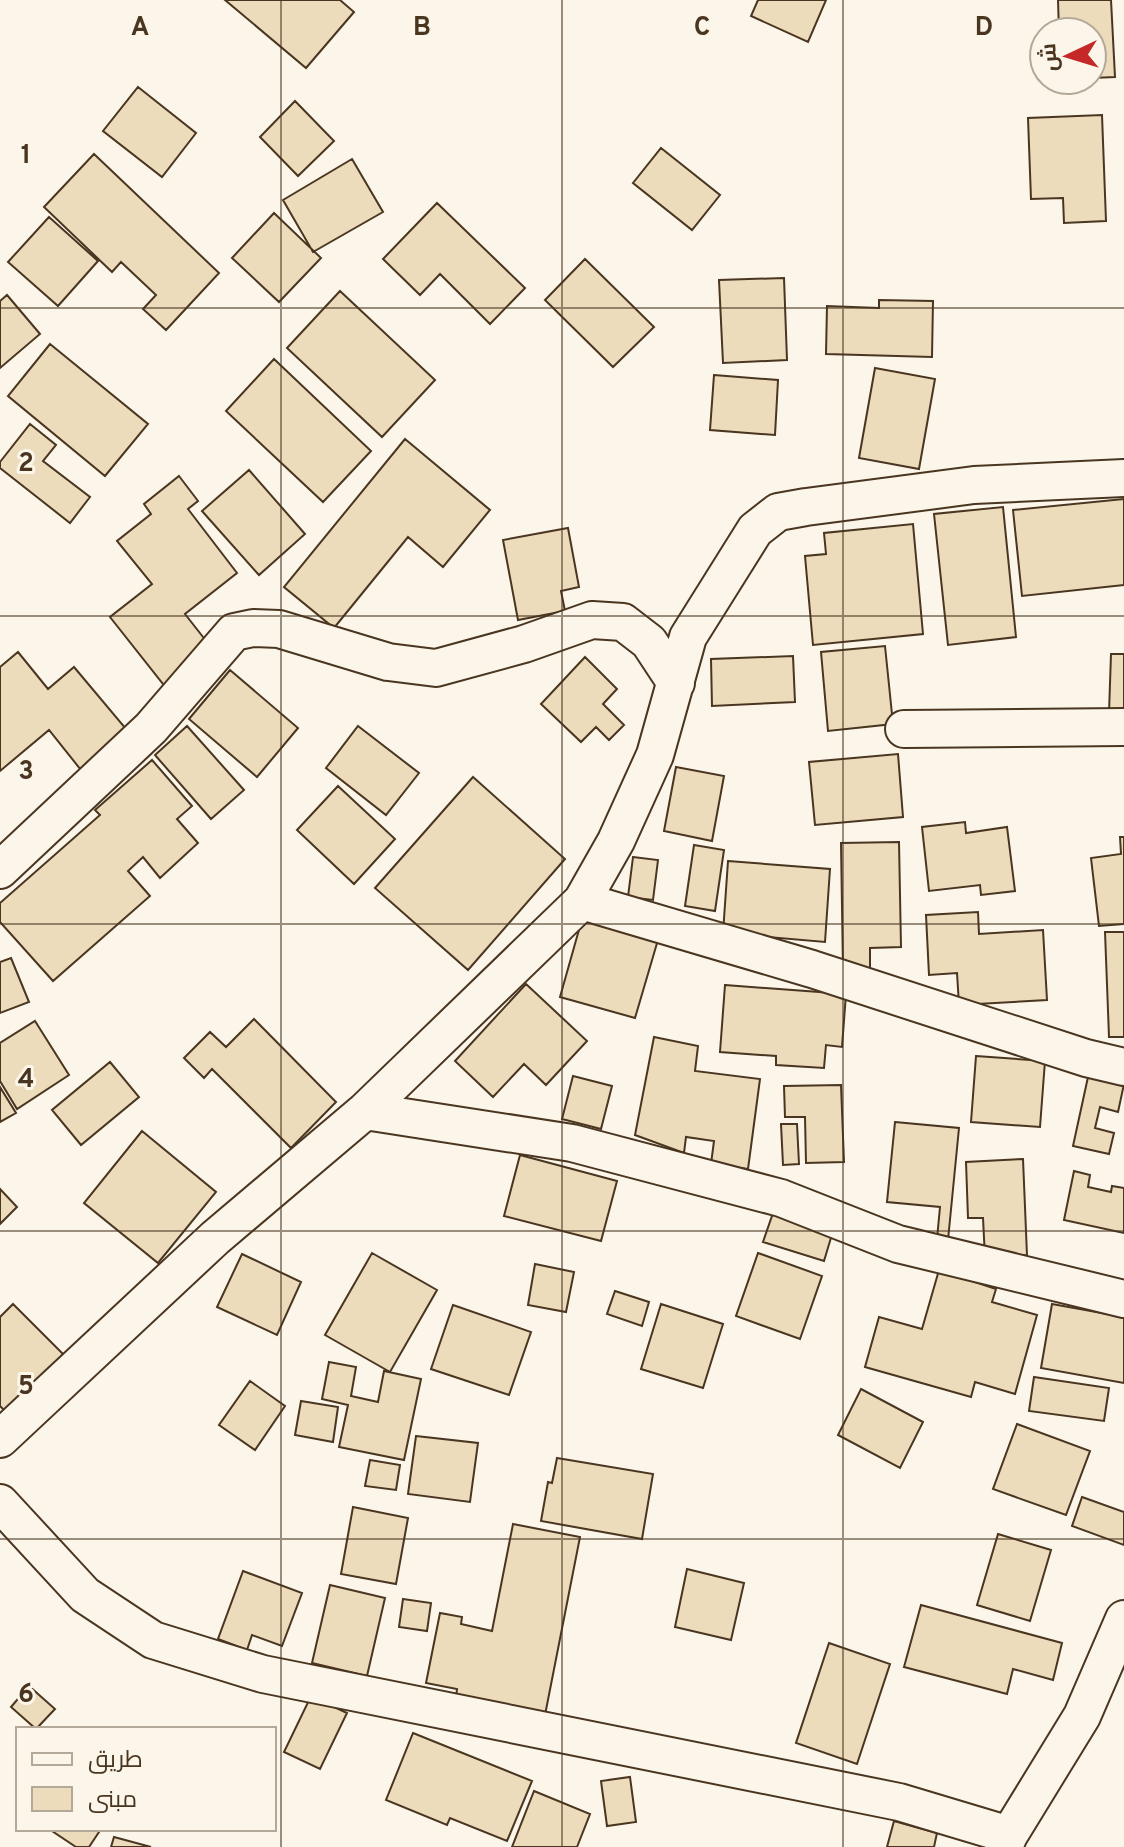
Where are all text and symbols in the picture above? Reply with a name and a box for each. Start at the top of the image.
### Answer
text: A [131,12,149,45]
text: B [413,12,431,45]
text: C [694,12,710,45]
text: D [975,12,993,45]
north arrow [1028,16,1108,96]
text: ش [1036,42,1065,72]
text: 1 [21,140,31,173]
text: 2 [18,448,34,481]
text: 3 [18,756,34,789]
text: 4 [18,1064,34,1097]
text: 5 [18,1371,34,1404]
text: 6 [18,1679,34,1712]
legend [16,1727,276,1831]
text: طريق [88,1746,143,1776]
text: مبنى [88,1786,137,1816]

